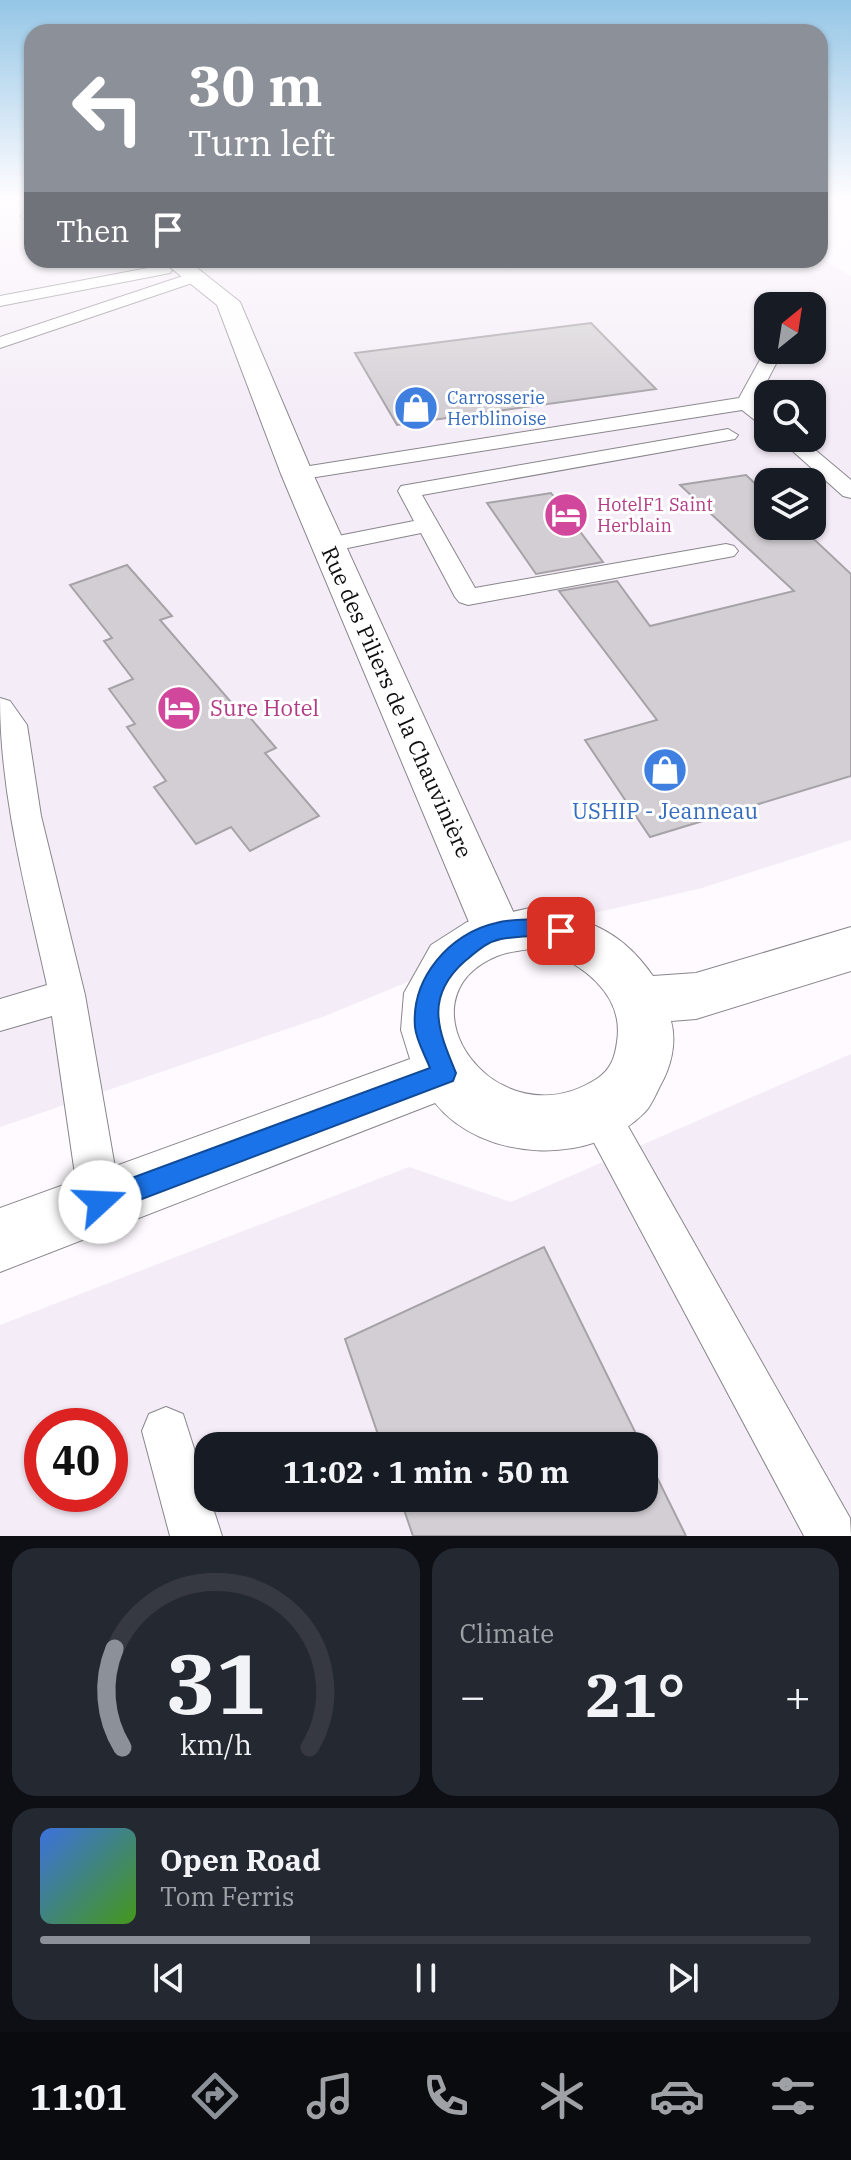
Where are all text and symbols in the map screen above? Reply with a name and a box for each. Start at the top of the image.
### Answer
text: 30 m [188,49,323,121]
icon: left [56,56,160,160]
text: Turn left [188,119,335,166]
icon: arrive [146,208,190,252]
text: Then [56,211,130,250]
north arrow [754,292,826,364]
map controls [754,292,826,540]
button: search [754,380,826,452]
shop icon: Carrosserie Herblinoise [392,384,440,432]
place label: Carrosserie Herblinoise [447,386,546,430]
button: layers [754,468,826,540]
hotel icon: HotelF1 Saint Herblain [542,491,590,539]
place label: HotelF1 Saint Herblain [597,493,713,537]
street label: Rue des Piliers de la Chauvinière [315,541,480,862]
hotel icon: Sure Hotel [155,684,203,732]
place label: Sure Hotel [210,693,319,722]
shop icon: USHIP - Jeanneau [641,746,689,794]
place label: USHIP - Jeanneau [572,796,758,825]
pin [527,897,595,965]
icon: arrive [539,909,583,953]
position arrow [58,1160,142,1244]
speed limit sign: 40 [24,1408,128,1512]
text: 11:02 · 1 min · 50 m [283,1452,569,1491]
text: Climate [460,1616,554,1650]
text: 31 [166,1629,266,1737]
text: 21° [585,1655,685,1734]
text: − [460,1667,486,1724]
text: + [785,1667,811,1724]
text: km/h [180,1726,252,1763]
text: Open Road [160,1840,321,1879]
text: Tom Ferris [160,1879,294,1913]
icon: previous [147,1956,191,2000]
icon: pause [404,1956,448,2000]
icon: next [661,1956,705,2000]
icon: directions [187,2068,243,2124]
icon: music [302,2068,358,2124]
icon: phone [418,2068,474,2124]
icon: climate [534,2068,590,2124]
icon: car [649,2068,705,2124]
icon: filters [765,2068,821,2124]
text: 11:01 [30,2073,127,2120]

